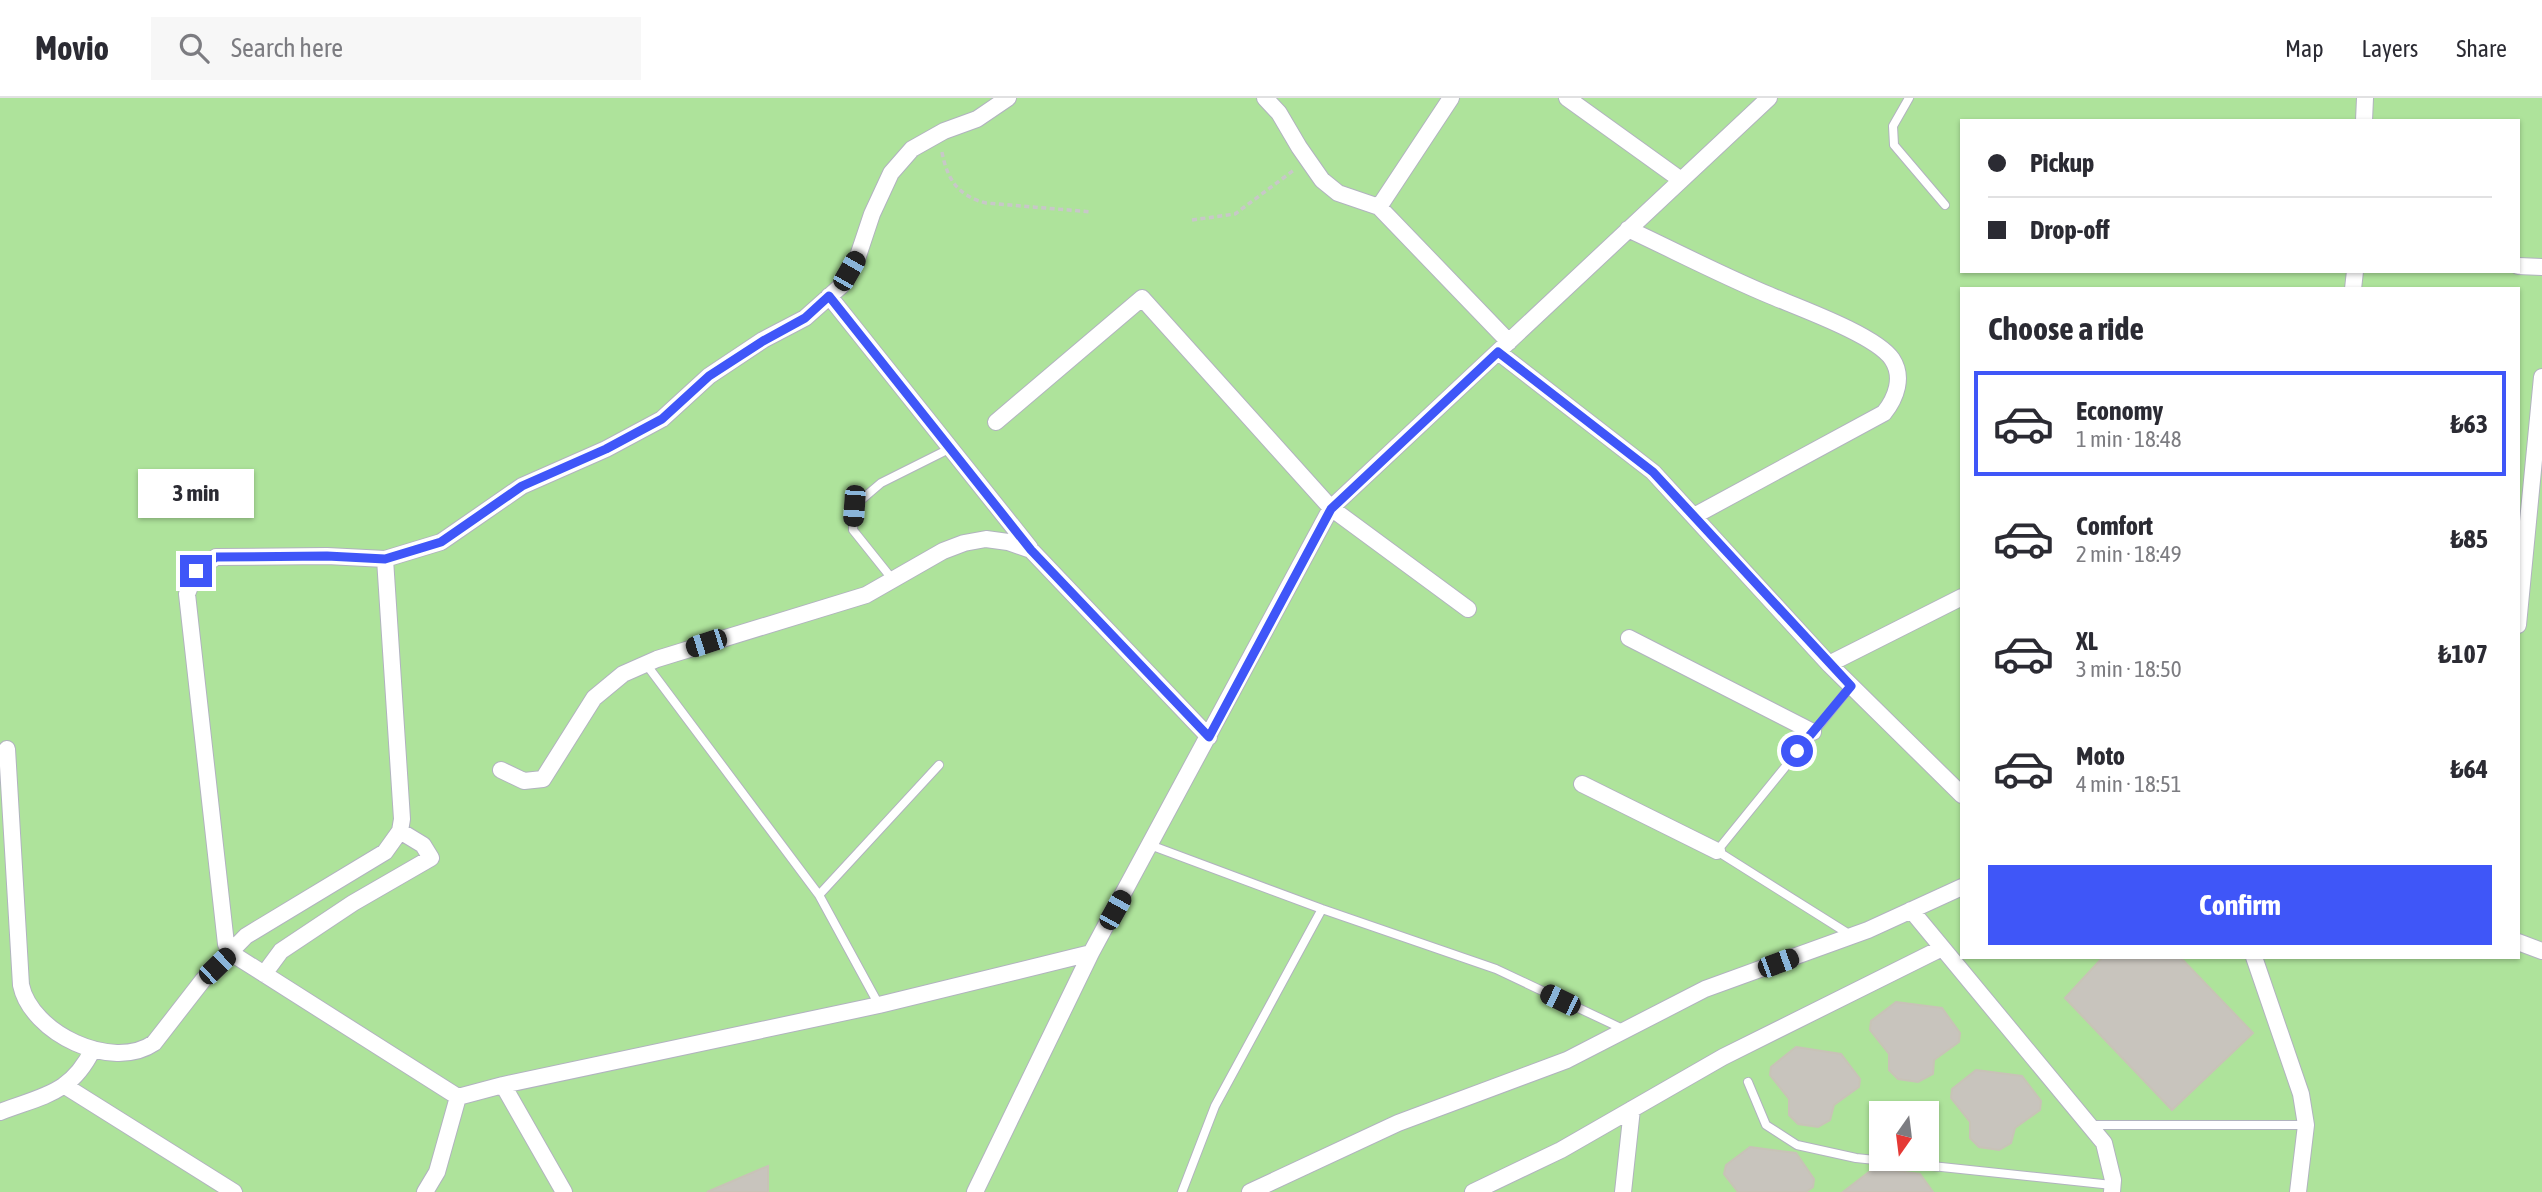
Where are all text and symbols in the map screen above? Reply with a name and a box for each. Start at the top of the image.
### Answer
search box [151,17,641,80]
text: Movio [35,29,109,67]
icon: search [175,29,213,67]
text: Search here [231,33,343,63]
text: Map [2285,35,2324,62]
text: Layers [2362,35,2418,62]
text: Share [2456,35,2507,62]
text: Pickup [2030,148,2094,178]
text: Drop-off [2030,215,2110,245]
car [830,248,869,294]
text: Choose a ride [1988,310,2144,347]
icon: car [1992,392,2055,455]
text: Economy [2076,396,2163,426]
text: ₺63 [2451,409,2488,439]
text: 1 min · 18:48 [2076,426,2182,452]
callout: 3 min [138,470,254,518]
text: 3 min [173,480,219,506]
car [843,484,866,528]
icon: car [1992,507,2055,570]
text: Comfort [2076,511,2153,541]
text: ₺85 [2451,524,2488,554]
text: 2 min · 18:49 [2076,541,2182,567]
route end [180,555,212,587]
icon: car [1992,622,2055,685]
text: XL [2076,626,2098,656]
car [683,627,730,659]
text: ₺107 [2438,639,2488,669]
text: 3 min · 18:50 [2076,656,2182,682]
route start [1781,735,1813,767]
icon: car [1992,737,2055,800]
text: Moto [2076,741,2125,771]
text: ₺64 [2451,754,2488,784]
text: 4 min · 18:51 [2076,771,2182,797]
button: Confirm [1988,865,2492,945]
car [1096,887,1135,933]
car [195,944,240,988]
car [1755,946,1802,980]
car [1537,981,1584,1019]
north arrow [1869,1101,1939,1171]
map controls [1869,1101,1939,1171]

